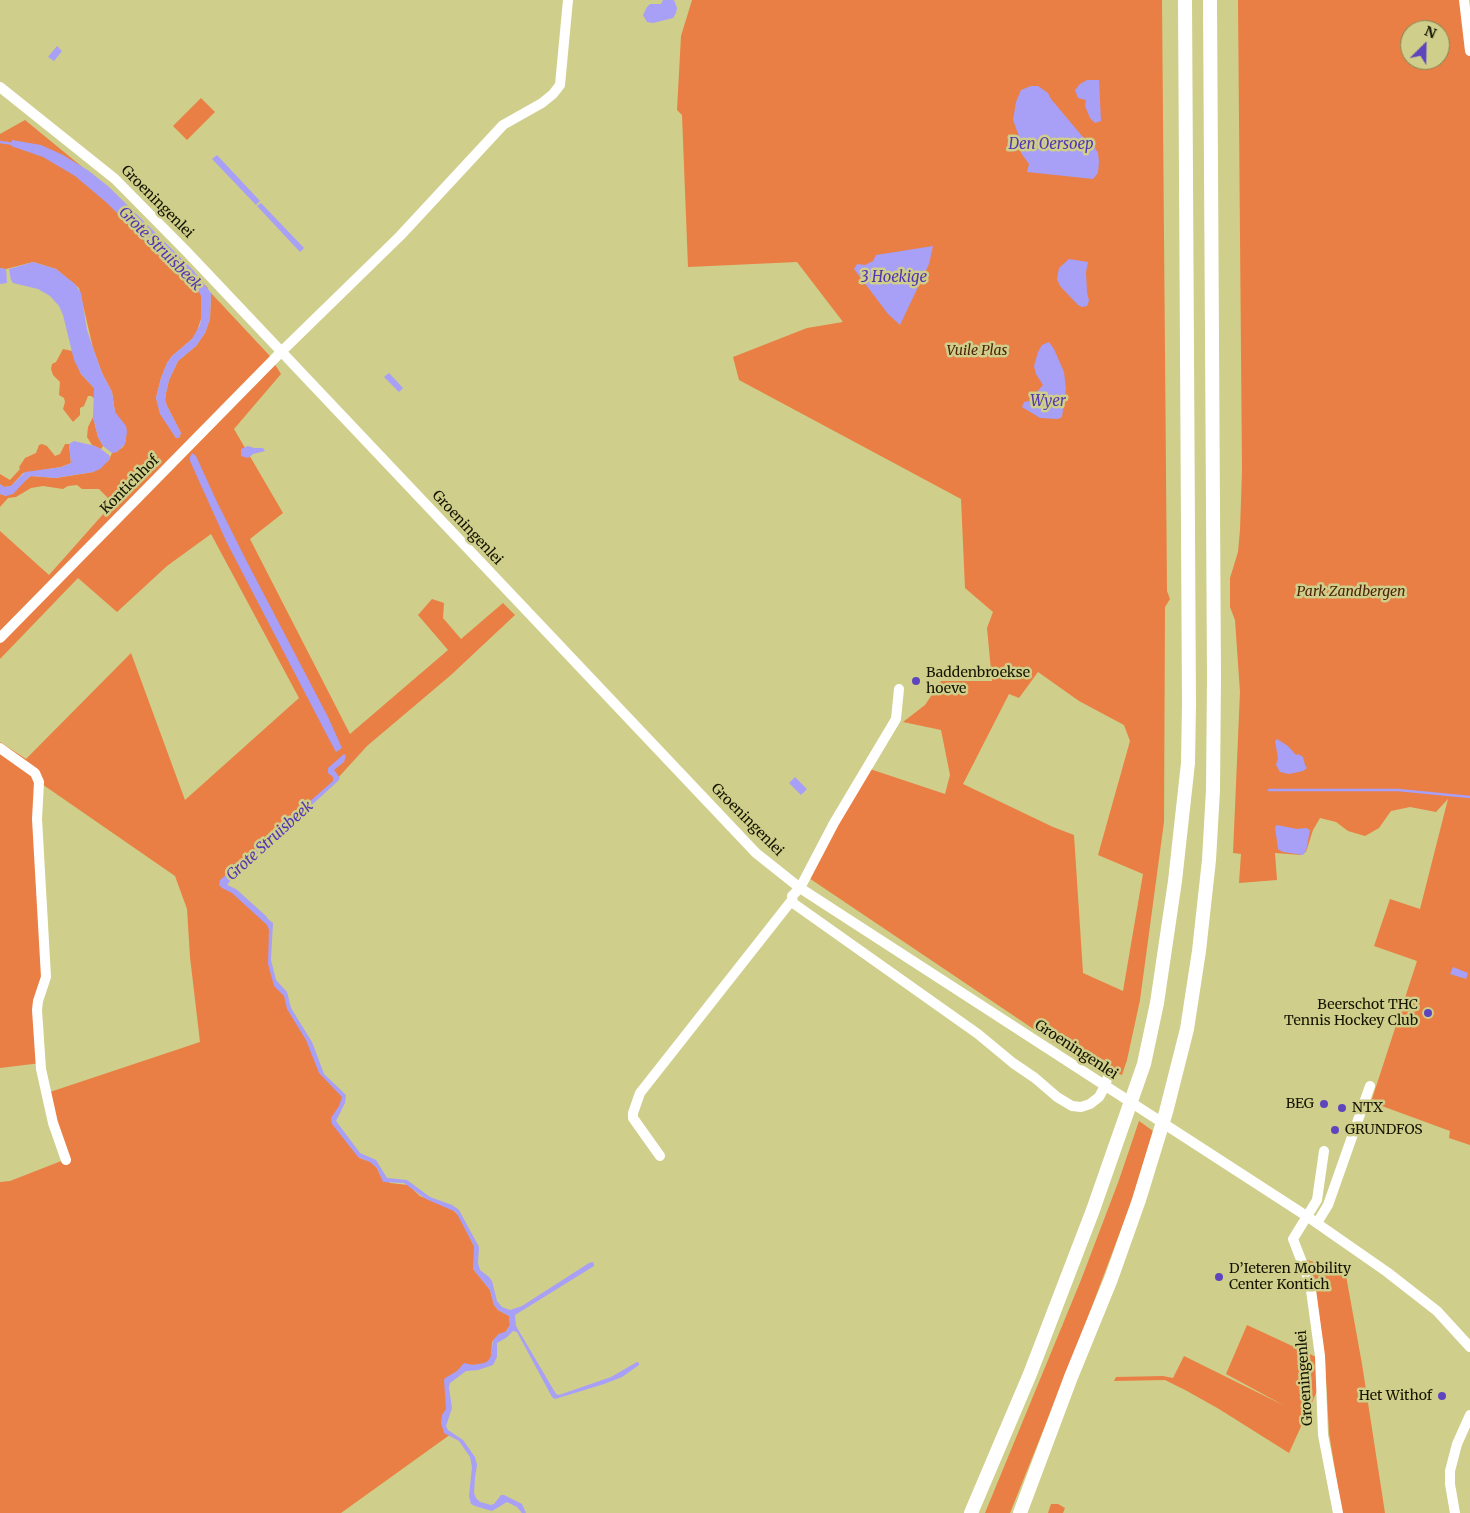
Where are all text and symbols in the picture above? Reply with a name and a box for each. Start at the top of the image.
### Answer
north arrow [1400,20,1450,70]
text: N [1422,22,1439,43]
water label: Den Oersoep [1008,136,1094,154]
street label: Groeningenlei [117,162,197,242]
water label: Grote Struisbeek [115,204,205,294]
water label: 3 Hoekige [861,269,927,287]
park label: Vuile Plas [947,343,1007,359]
water label: Wyer [1030,393,1066,411]
street label: Kontichhof [97,452,163,518]
street label: Groeningenlei [428,487,506,569]
park label: Park Zandbergen [1297,584,1405,600]
place label: Baddenbroekse hoeve [926,665,1030,698]
marker: Baddenbroekse hoeve [910,675,922,687]
street label: Groeningenlei [707,780,787,860]
water label: Grote Struisbeek [223,797,317,885]
place label: Beerschot THC Tennis Hockey Club [1284,997,1418,1030]
marker: Beerschot THC Tennis Hockey Club [1422,1007,1434,1019]
street label: Groeningenlei [1031,1017,1121,1083]
place label: BEG [1286,1096,1314,1112]
marker: BEG [1318,1098,1330,1110]
place label: NTX [1352,1100,1383,1116]
marker: NTX [1336,1102,1348,1114]
place label: GRUNDFOS [1345,1122,1423,1138]
marker: GRUNDFOS [1329,1124,1341,1136]
place label: D’Ieteren Mobility Center Kontich [1229,1261,1351,1294]
marker: D’Ieteren Mobility Center Kontich [1213,1271,1225,1283]
street label: Groeningenlei [1293,1330,1317,1426]
place label: Het Withof [1359,1388,1432,1404]
marker: Het Withof [1436,1390,1448,1402]

